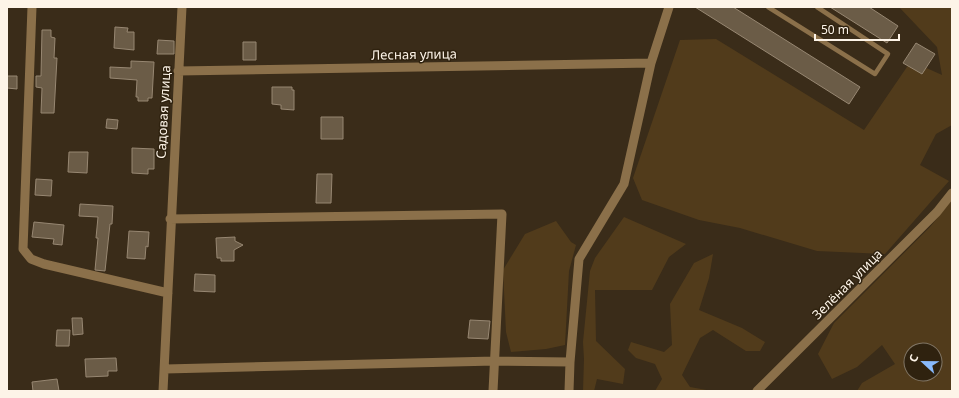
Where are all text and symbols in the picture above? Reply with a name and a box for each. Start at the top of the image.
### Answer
scale bar [815,16,899,42]
text: 50 m [821,21,849,38]
street label: Лесная улица [371,44,457,64]
street label: Садовая улица [152,65,174,159]
street label: Зелёная улица [808,245,886,323]
north arrow [903,342,943,382]
text: С [905,352,922,364]

